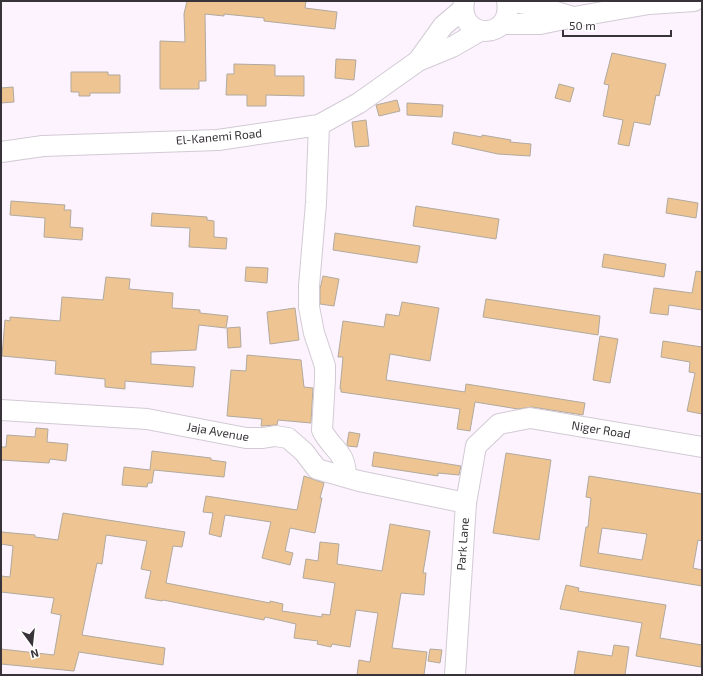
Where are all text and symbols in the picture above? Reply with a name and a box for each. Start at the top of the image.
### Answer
scale bar [563,12,671,38]
text: 50 m [569,18,596,32]
street label: El-Kanemi Road [175,125,263,147]
street label: Niger Road [571,417,632,441]
street label: Jaja Avenue [186,419,250,444]
street label: Park Lane [453,517,471,571]
north arrow [12,624,52,664]
text: N [29,647,40,661]

